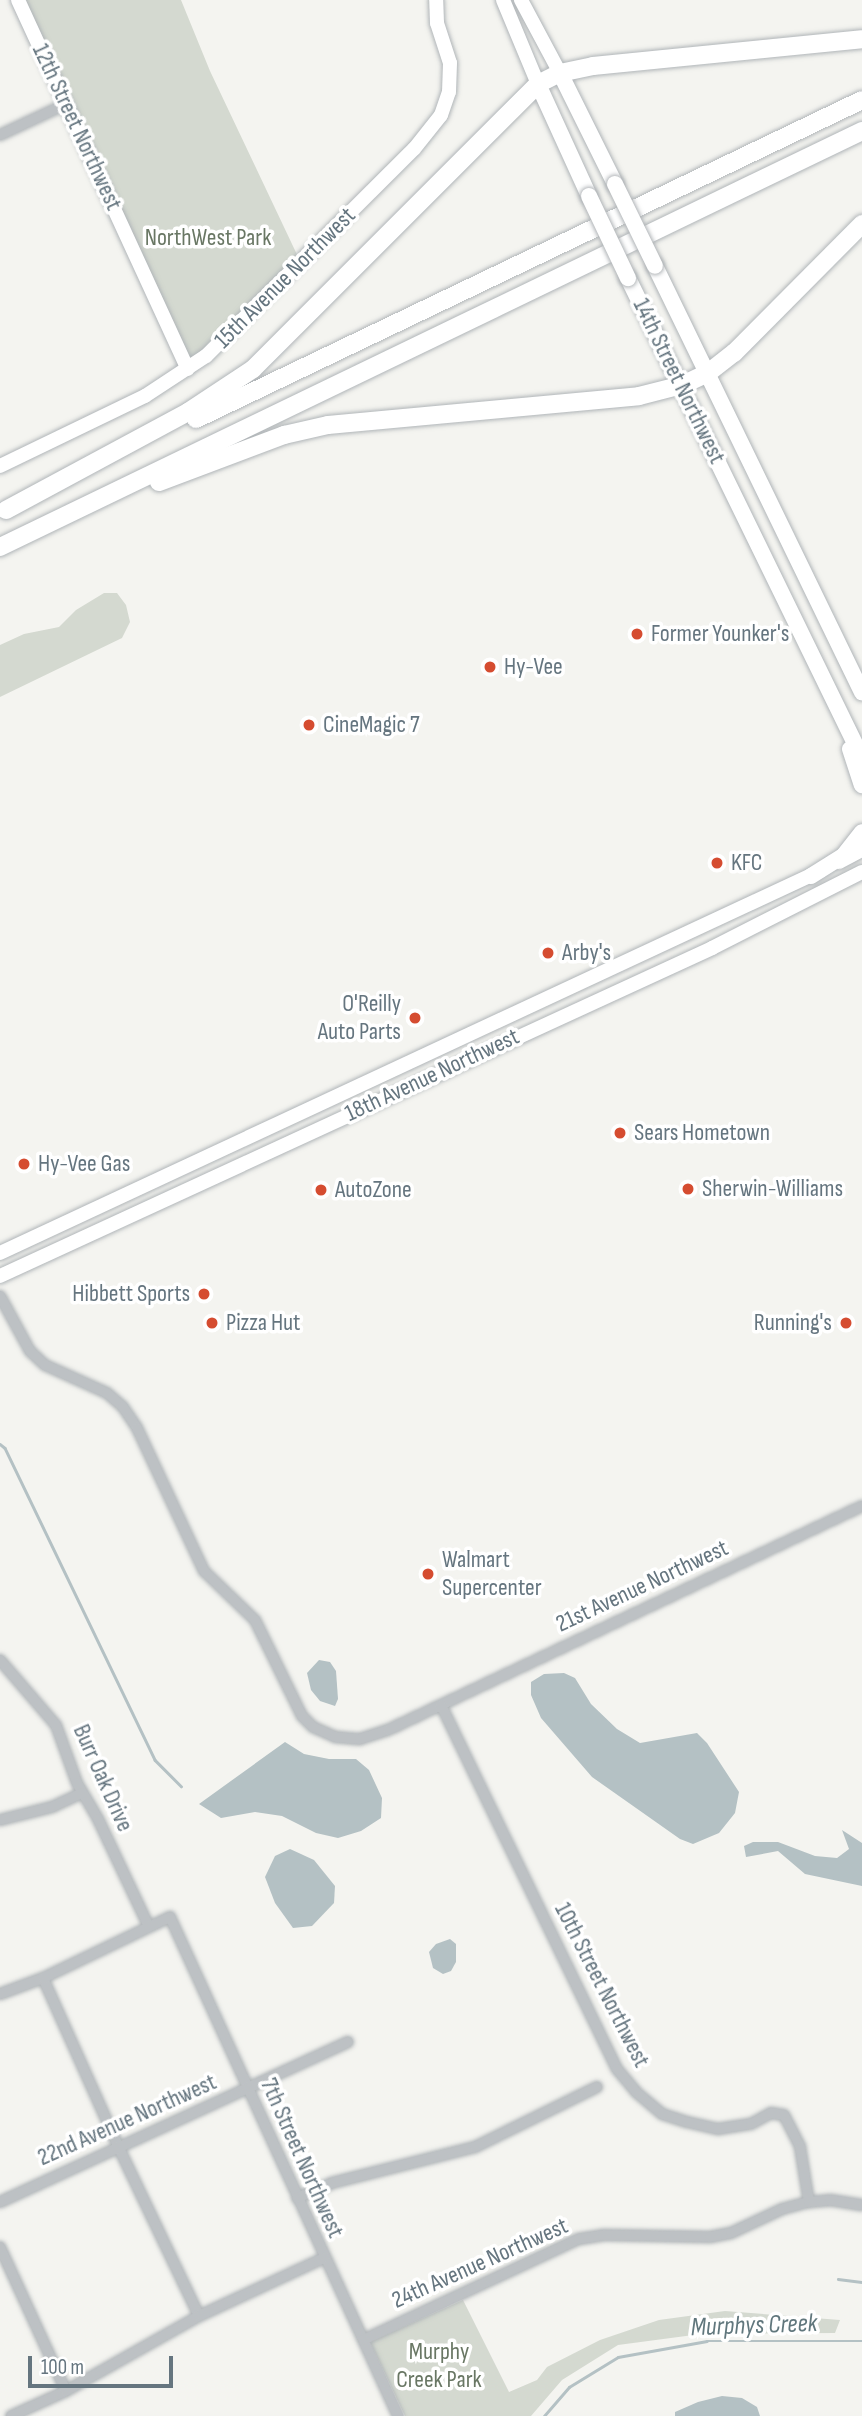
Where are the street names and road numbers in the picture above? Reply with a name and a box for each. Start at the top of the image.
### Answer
street label: 12th Street Northwest [26,39,128,215]
street label: 15th Avenue Northwest [208,201,362,355]
street label: 14th Street Northwest [627,294,731,468]
street label: 18th Avenue Northwest [340,1022,524,1128]
street label: 21st Avenue Northwest [551,1534,733,1638]
street label: Burr Oak Drive [67,1720,139,1836]
street label: 10th Street Northwest [548,1898,656,2072]
street label: 22nd Avenue Northwest [33,2068,221,2172]
street label: 7th Street Northwest [254,2074,350,2242]
street label: 24th Avenue Northwest [388,2211,572,2315]

